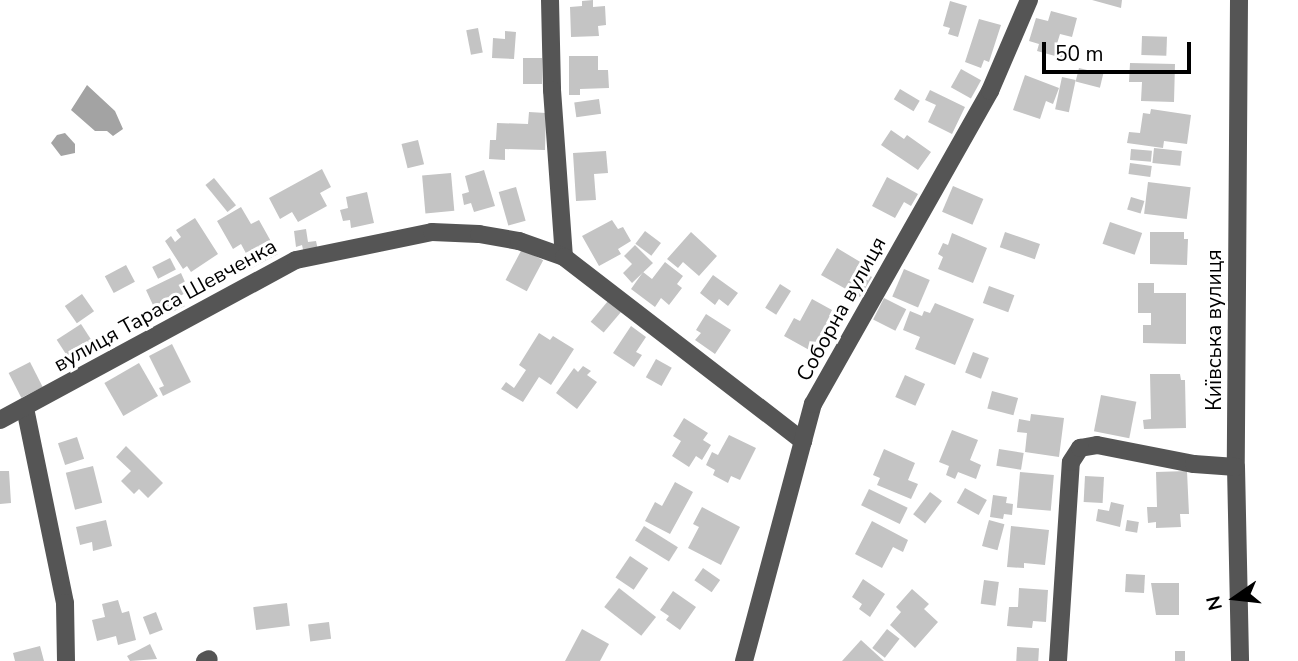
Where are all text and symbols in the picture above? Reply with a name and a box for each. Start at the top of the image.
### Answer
scale bar [1046,28,1195,72]
text: 50 m [1055,40,1104,68]
street label: Соборна вулиця [791,232,891,386]
street label: вулиця Тараса Шевченка [49,233,281,377]
street label: Київська вулиця [1201,249,1227,411]
north arrow [1200,563,1270,633]
text: N [1200,593,1229,613]

